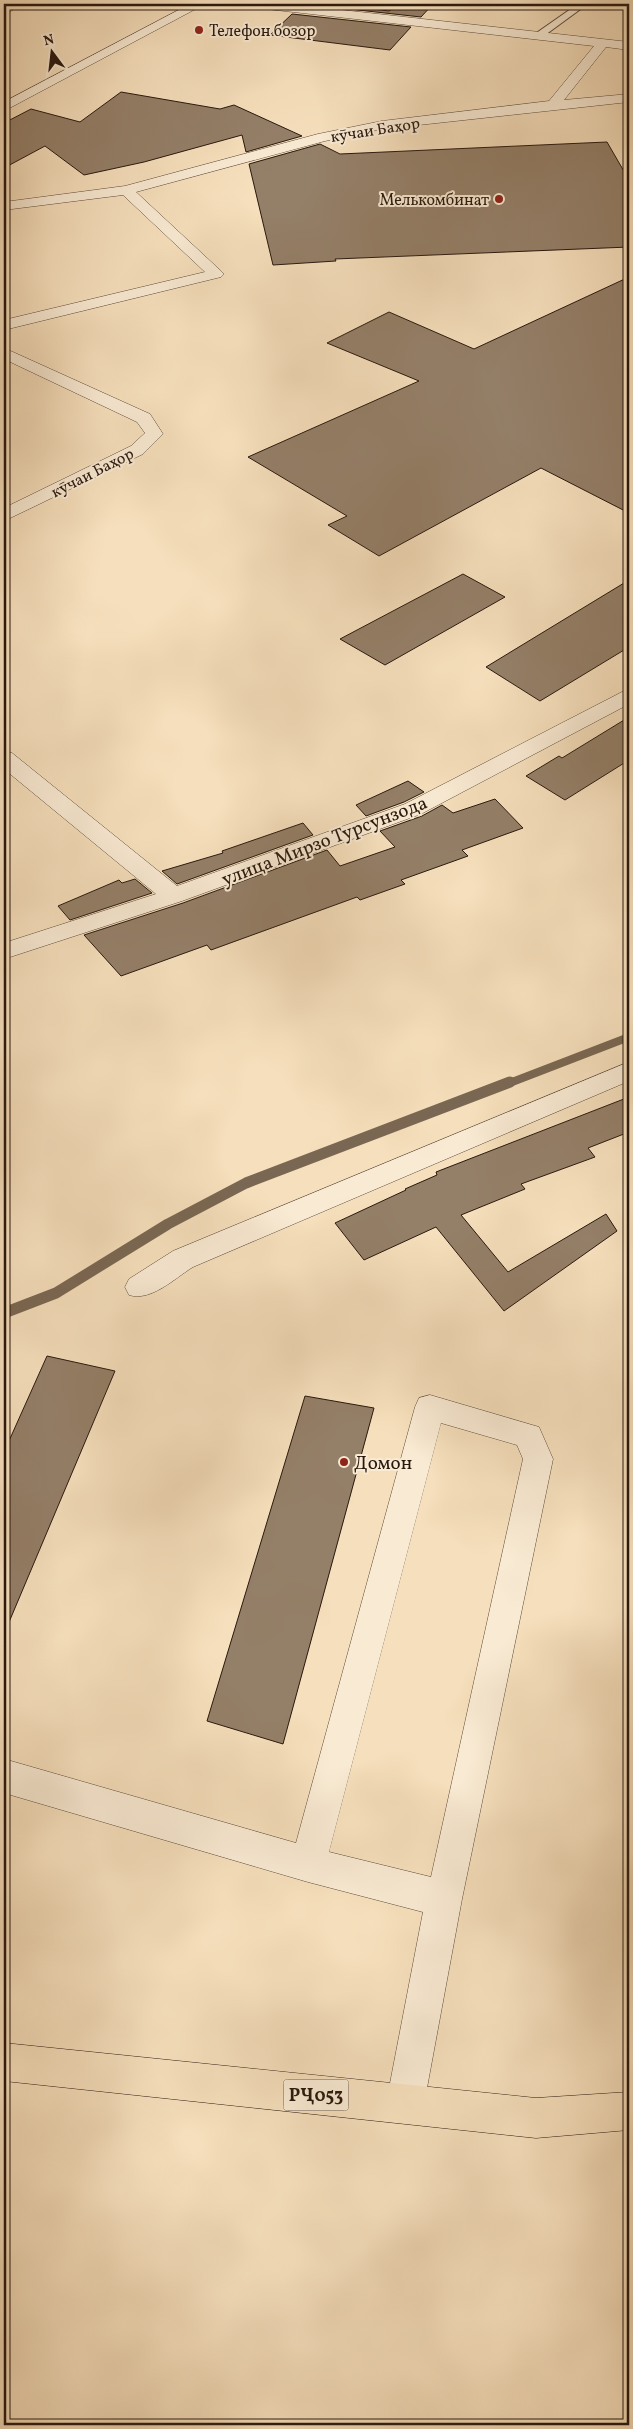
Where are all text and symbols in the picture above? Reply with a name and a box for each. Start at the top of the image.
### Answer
place label: Телефон бозор [209,21,315,43]
marker: Телефон бозор [193,24,205,36]
north arrow [28,28,78,78]
text: N [42,30,56,51]
street label: кӯчаи Баҳор [329,113,422,149]
place label: Мелькомбинат [380,190,489,212]
marker: Мелькомбинат [493,193,505,205]
street label: кӯчаи Баҳор [48,444,138,504]
street label: улица Мирзо Турсунзода [218,791,431,893]
place label: Домон [354,1451,412,1477]
marker: Домон [338,1456,350,1468]
road number: РҶ053 [284,2080,348,2110]

